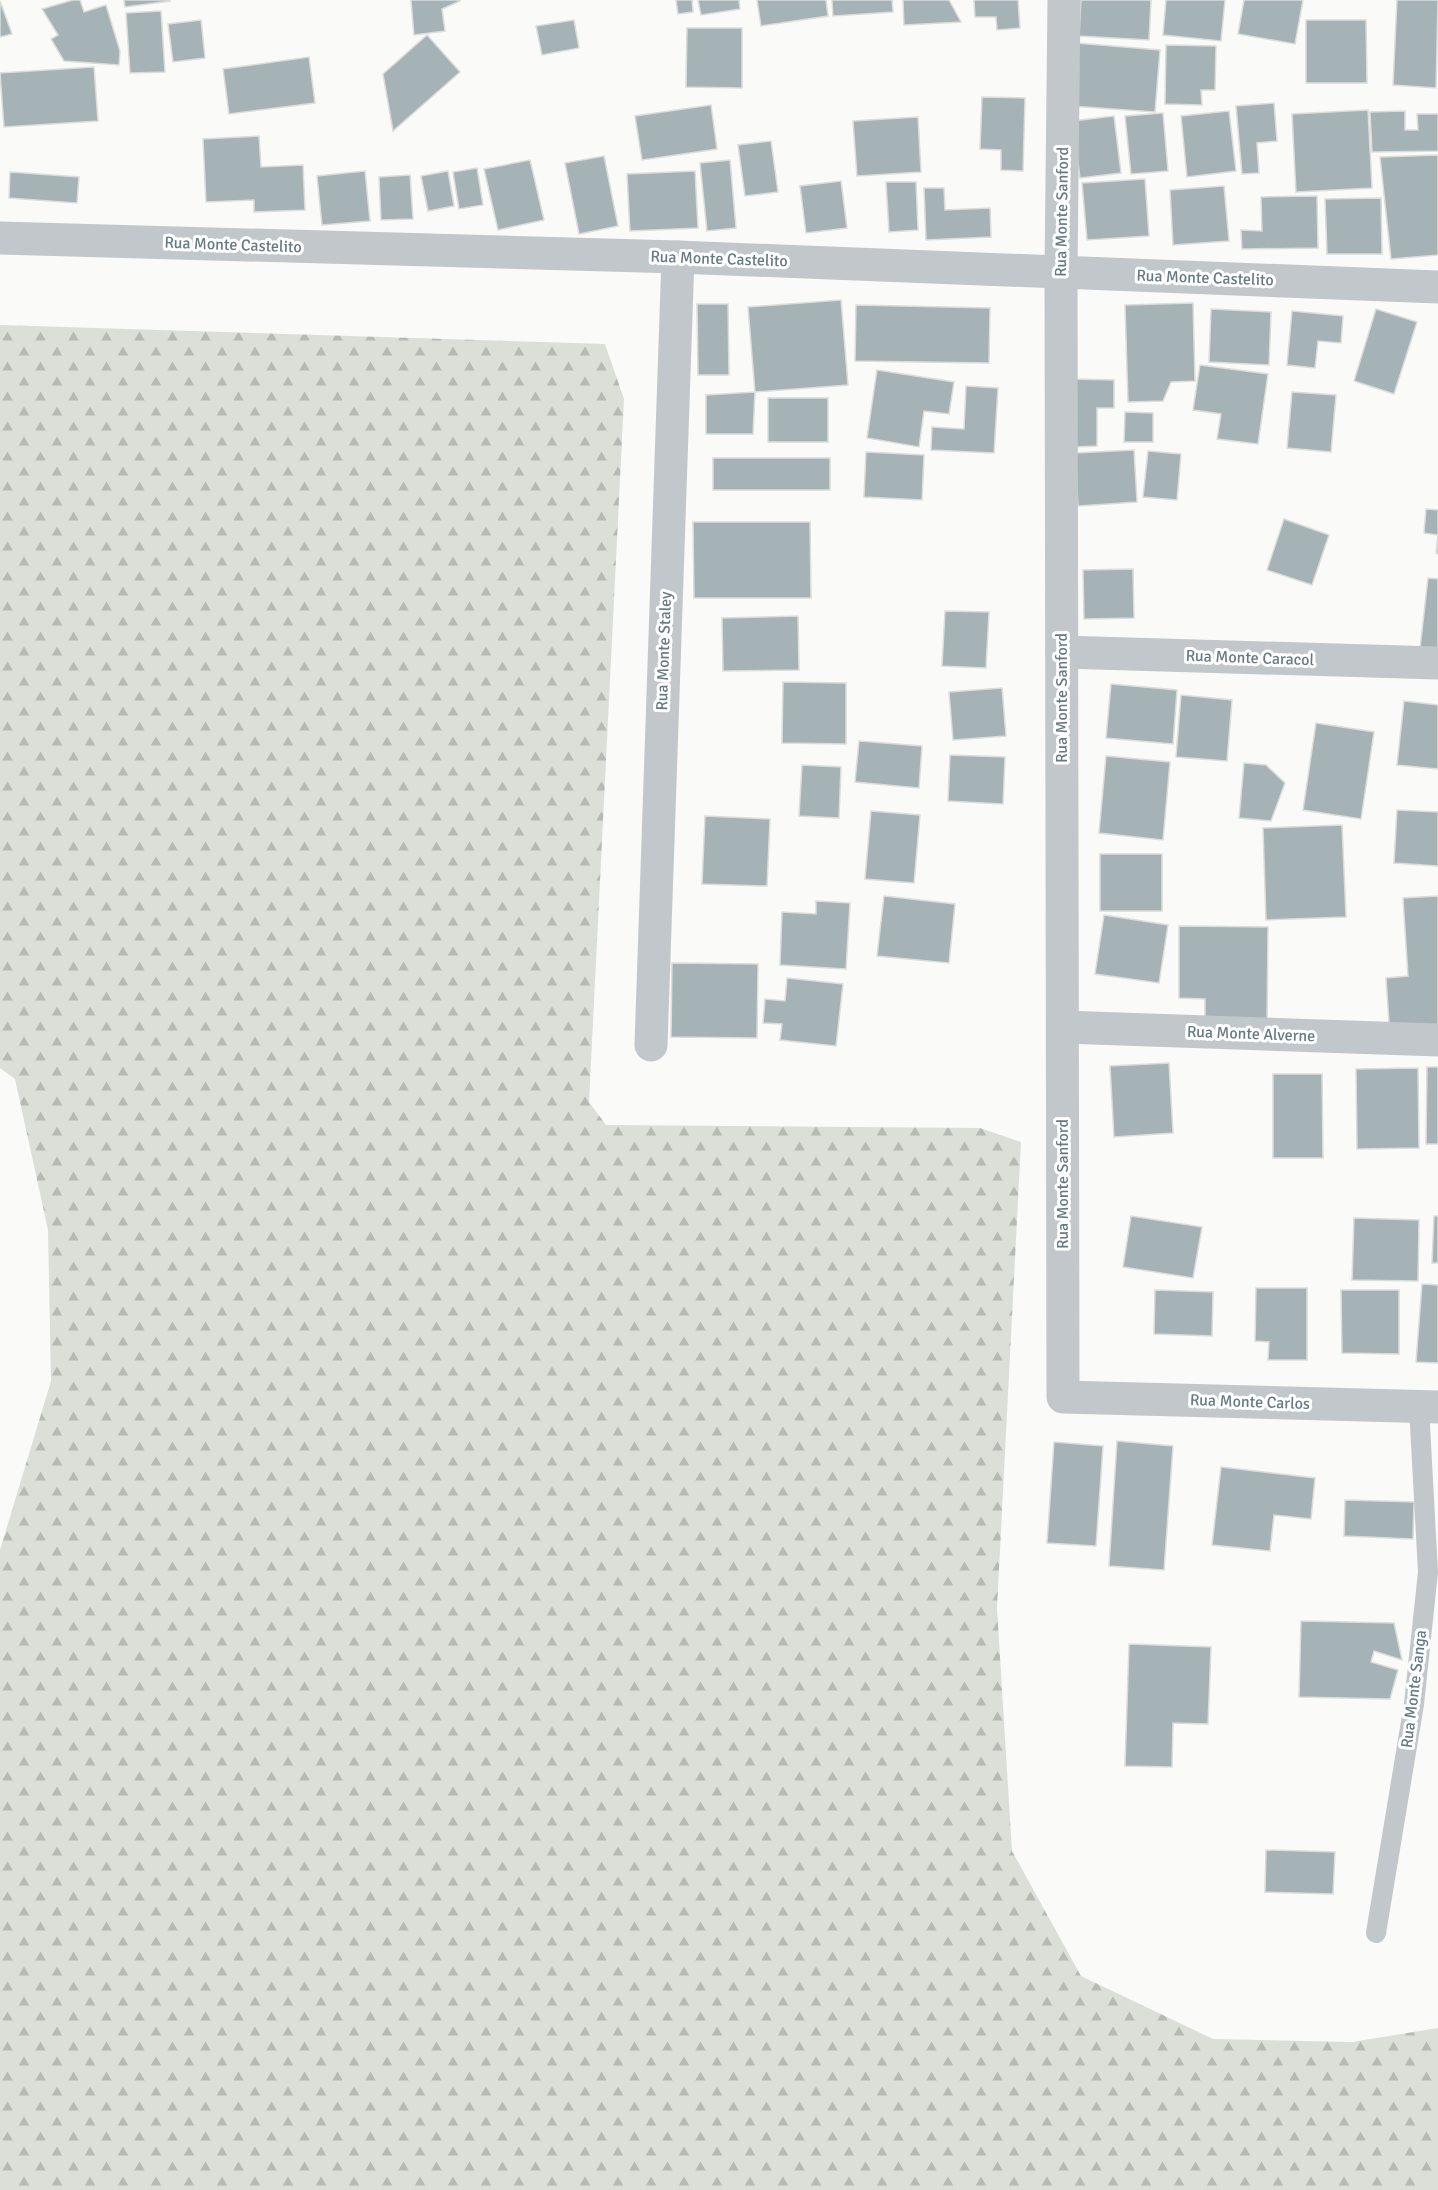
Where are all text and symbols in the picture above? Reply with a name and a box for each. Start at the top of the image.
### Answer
street label: Rua Monte Sanford [1051,147,1073,277]
street label: Rua Monte Castelito [164,233,302,257]
street label: Rua Monte Castelito [650,247,788,271]
street label: Rua Monte Castelito [1136,266,1274,290]
street label: Rua Monte Staley [652,591,676,711]
street label: Rua Monte Sanford [1052,633,1072,763]
street label: Rua Monte Caracol [1185,646,1315,670]
street label: Rua Monte Alverne [1186,1022,1316,1046]
street label: Rua Monte Sanford [1053,1119,1073,1249]
street label: Rua Monte Carlos [1190,1390,1310,1414]
street label: Rua Monte Sanga [1397,1629,1431,1749]

